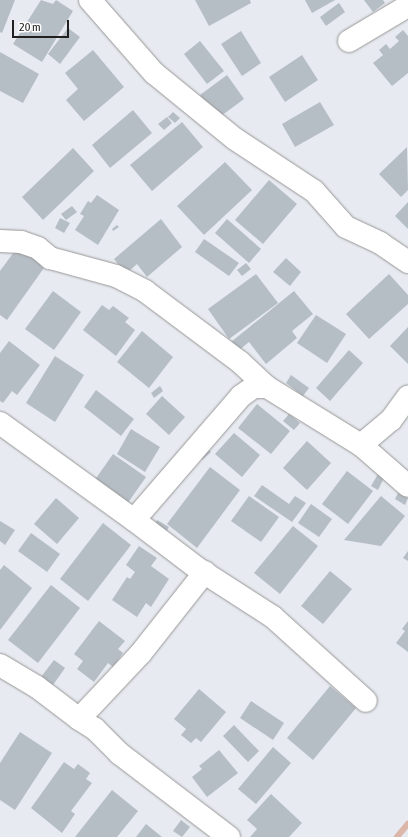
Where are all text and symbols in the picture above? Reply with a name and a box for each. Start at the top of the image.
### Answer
scale bar [14,12,71,38]
text: 20 m [19,20,41,34]

